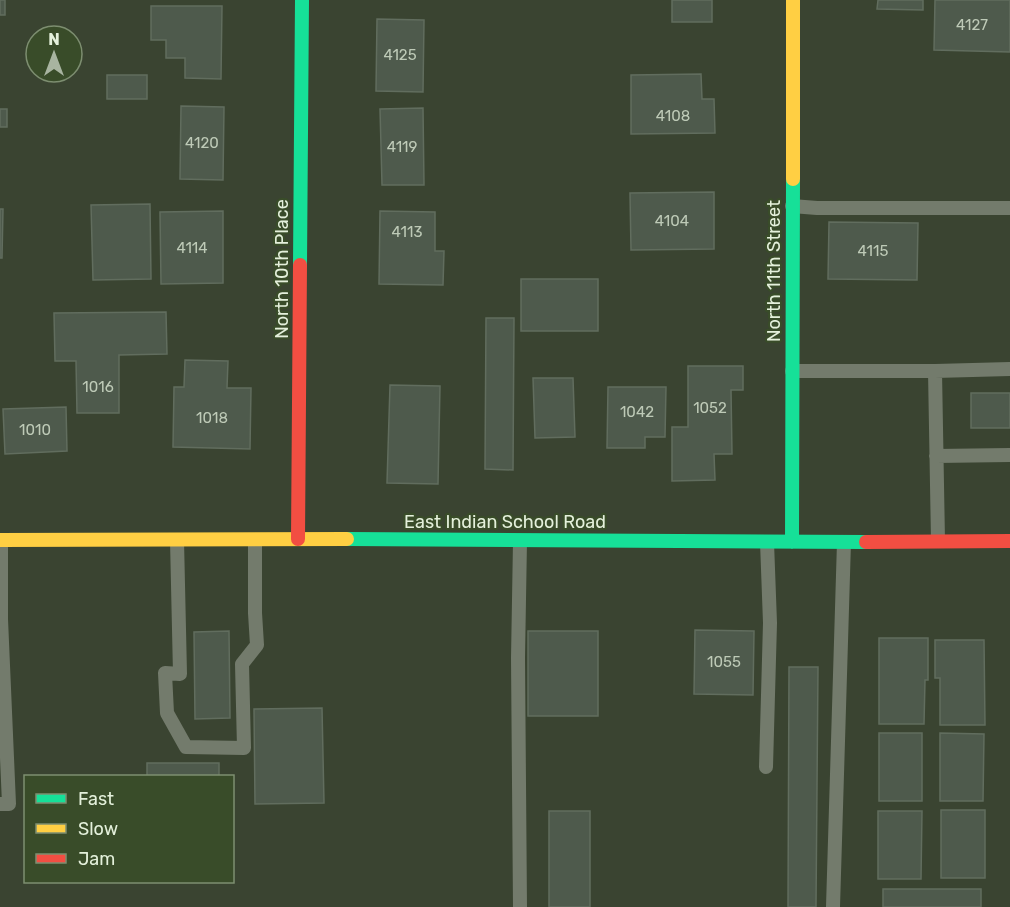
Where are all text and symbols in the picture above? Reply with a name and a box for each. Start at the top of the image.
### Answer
house number: 4127 [956,16,988,34]
north arrow [24,24,84,84]
text: N [48,30,60,49]
house number: 4125 [383,46,417,64]
house number: 4108 [656,107,690,125]
house number: 4120 [185,134,219,152]
house number: 4119 [387,138,417,156]
street label: North 10th Place [271,199,293,339]
street label: North 11th Street [763,200,785,342]
house number: 4104 [655,212,689,230]
house number: 4113 [392,223,422,241]
house number: 4114 [176,239,208,257]
house number: 4115 [858,242,888,260]
house number: 1016 [82,378,114,396]
house number: 1052 [693,399,727,417]
house number: 1042 [620,403,654,421]
house number: 1018 [196,409,228,427]
house number: 1010 [19,421,51,439]
street label: East Indian School Road [404,511,606,533]
house number: 1055 [707,653,741,671]
legend [24,775,234,883]
text: Fast [78,788,114,810]
text: Slow [78,818,118,840]
text: Jam [78,848,115,870]

